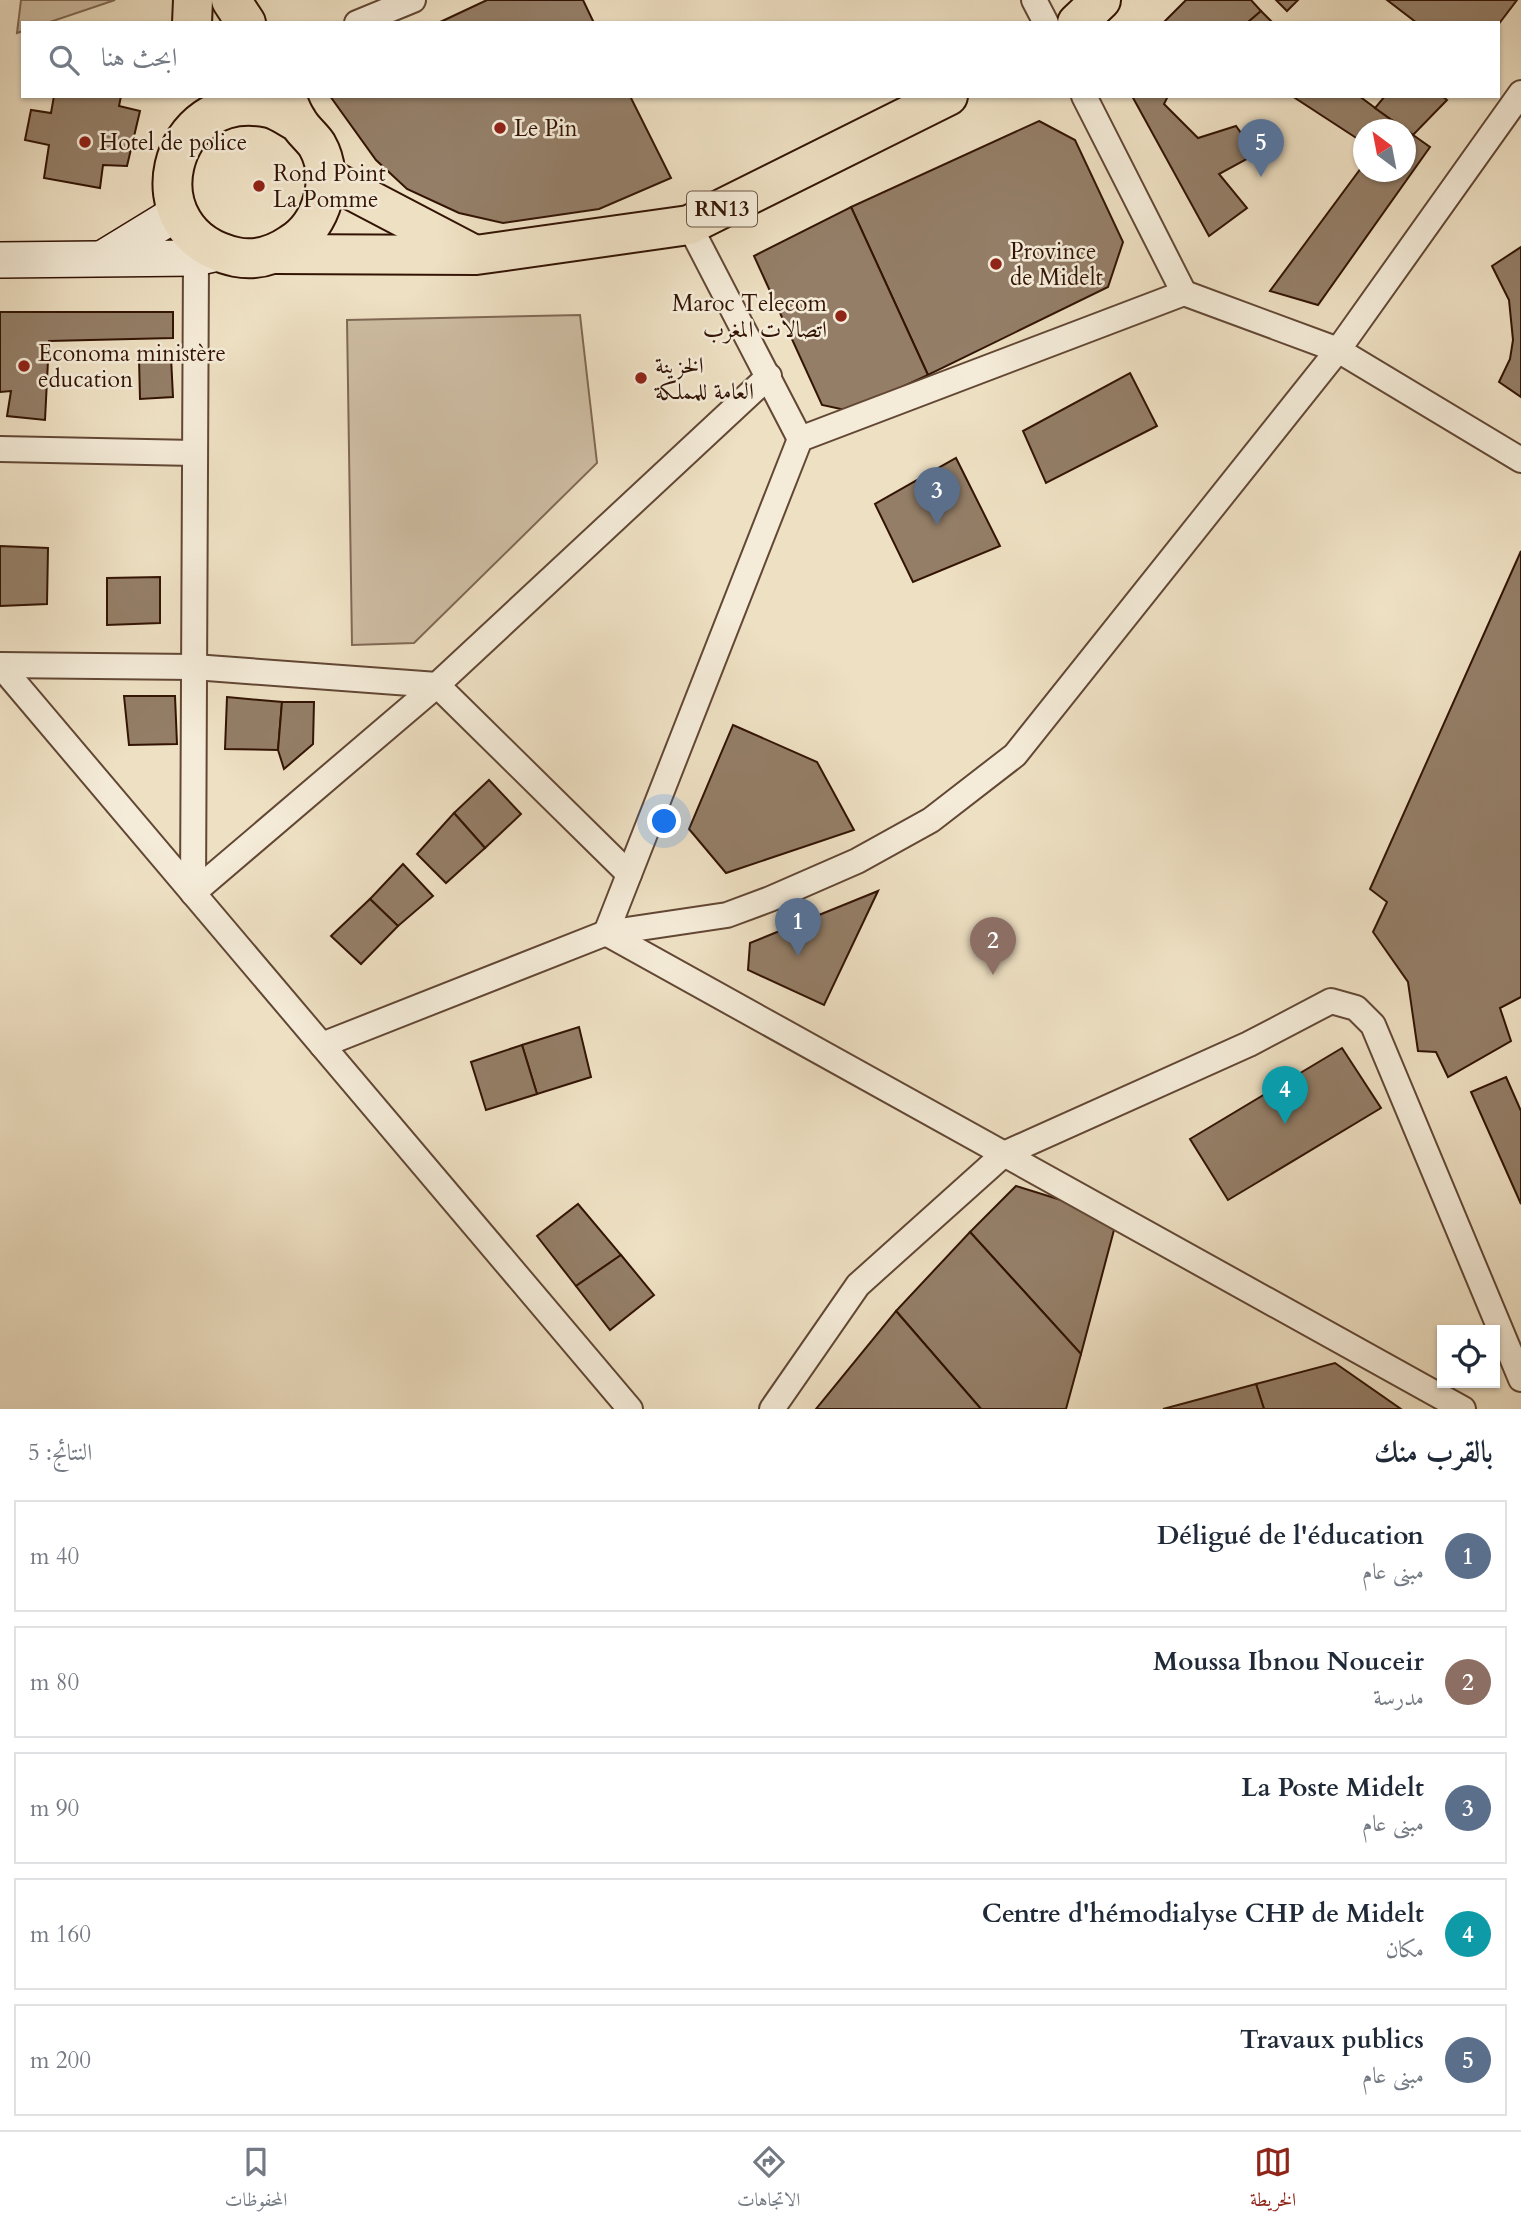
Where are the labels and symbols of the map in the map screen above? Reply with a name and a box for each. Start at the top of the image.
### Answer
place label: Le Pin [514,113,578,144]
pin: 5 [1238,119,1284,177]
north arrow [1353,119,1416,182]
marker: Le Pin [492,120,508,136]
place label: Hotel de police [99,127,247,158]
marker: Hotel de police [77,134,93,150]
place label: Rond Point La Pomme [273,158,386,215]
marker: Rond Point La Pomme [251,178,267,194]
road number: RN13 [687,192,757,227]
place label: Province de Midelt [1010,236,1103,293]
marker: Province de Midelt [988,256,1004,272]
place label: Maroc Telecom اتصالات المغرب [672,288,828,345]
marker: Maroc Telecom اتصالات المغرب [833,308,849,324]
place label: Economa ministère education [38,338,226,395]
place label: الخزينة العامة للمملكة [654,350,754,407]
marker: Economa ministère education [16,358,32,374]
marker: الخزينة العامة للمملكة [633,370,649,386]
pin: 3 [914,467,960,525]
your location [647,804,681,838]
pin: 1 [775,898,821,956]
pin: 2 [970,917,1016,975]
pin: 4 [1262,1066,1308,1124]

